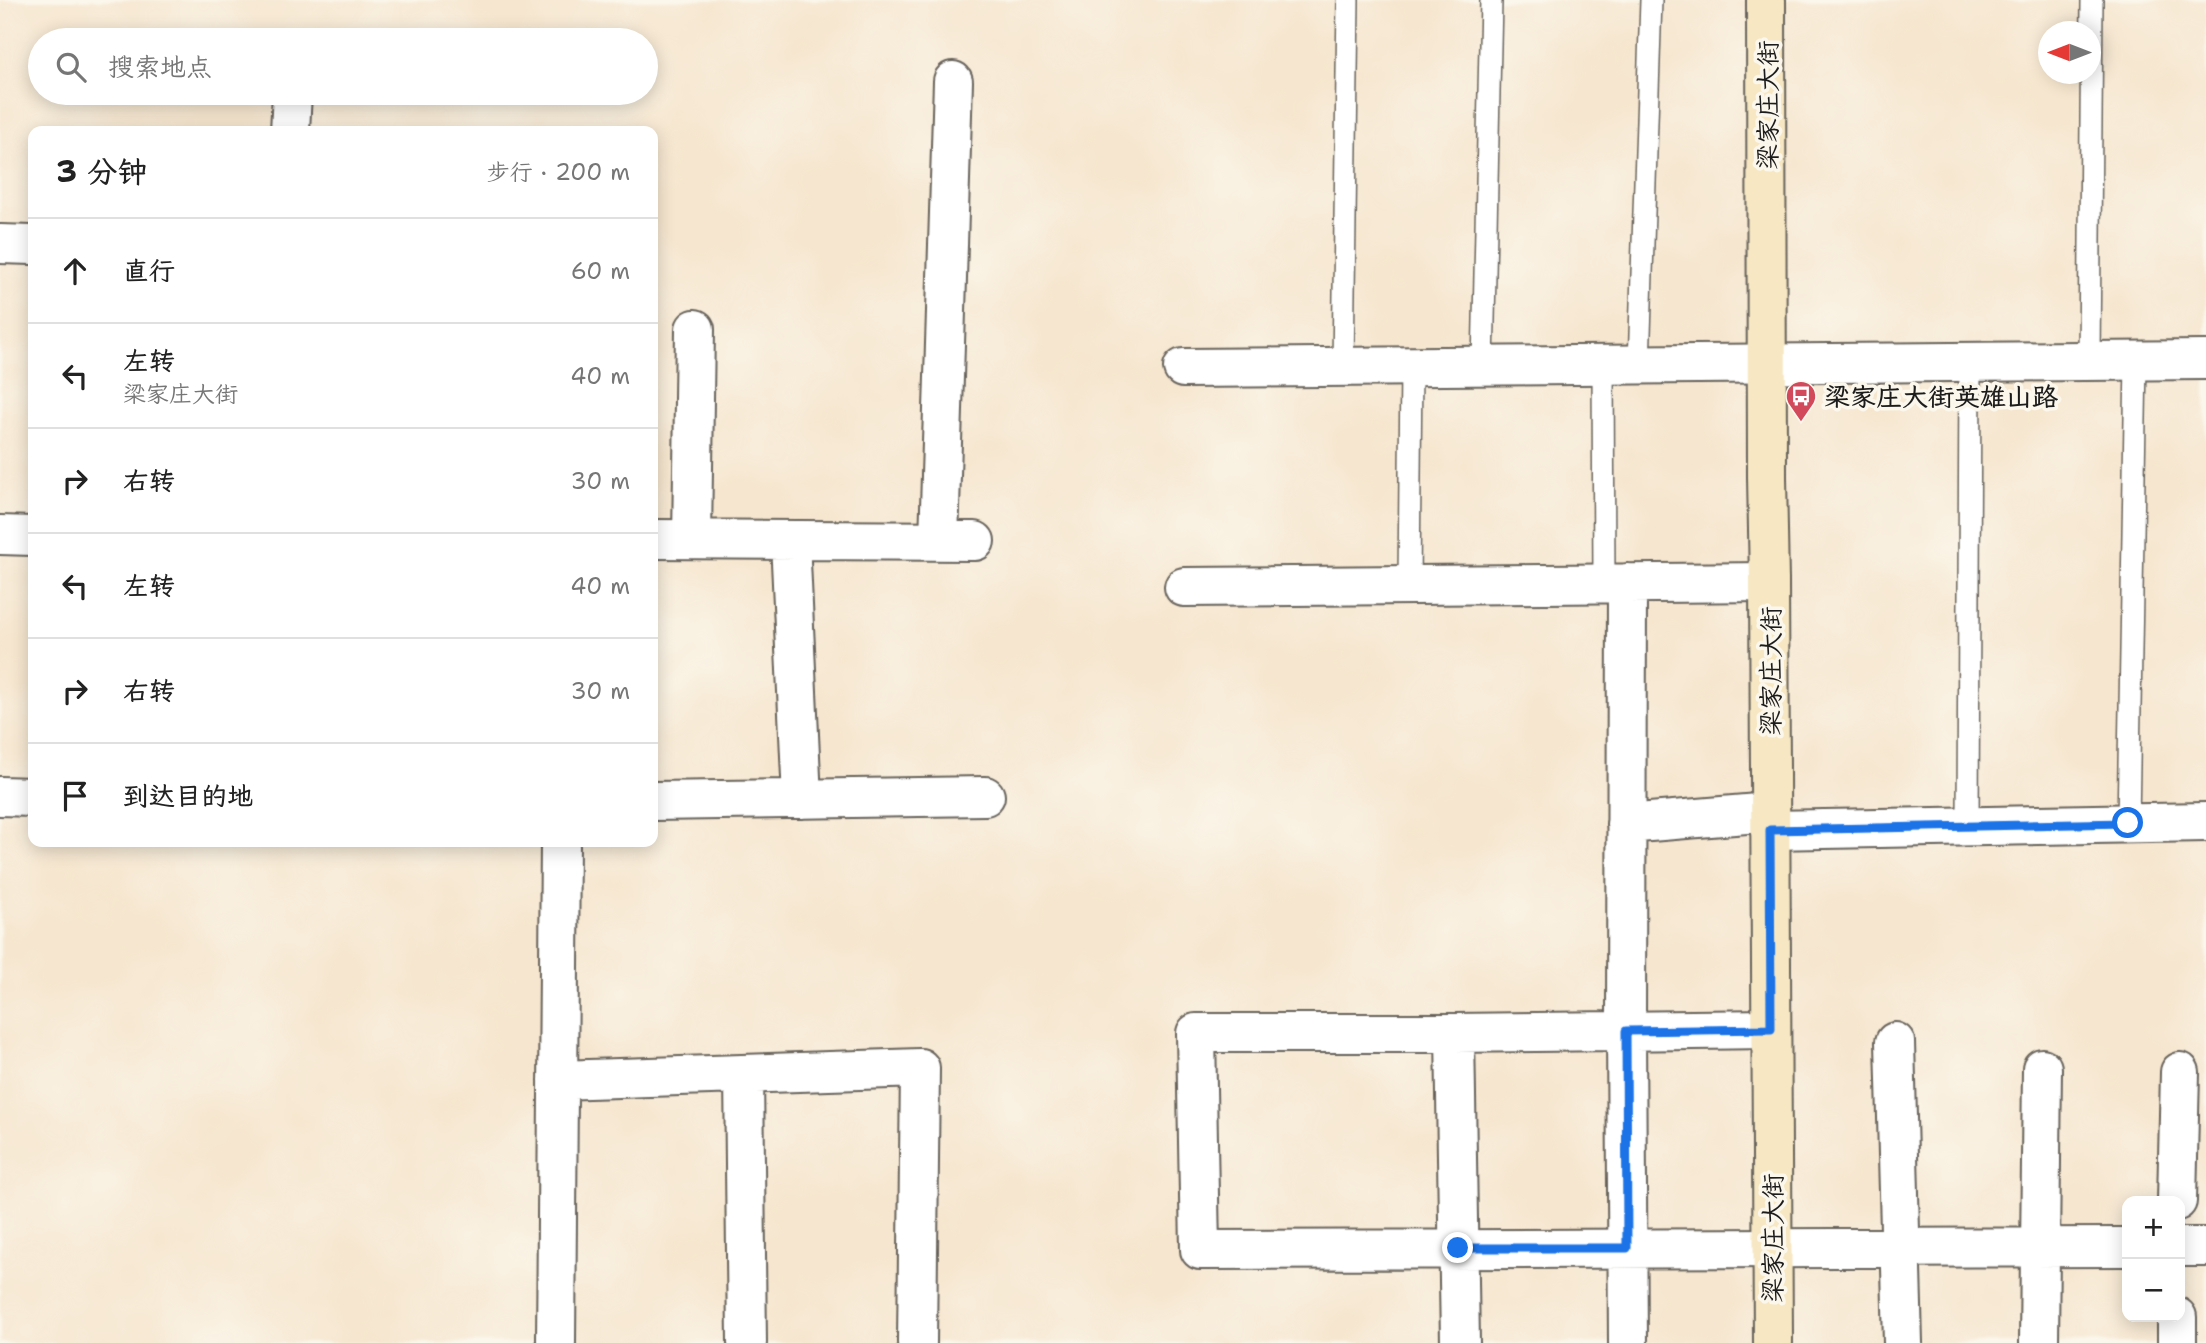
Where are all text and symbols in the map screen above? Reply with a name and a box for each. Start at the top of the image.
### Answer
north arrow [2038,21,2101,84]
search box [28,28,658,105]
street label: 梁家庄大街 [1750,40,1785,170]
icon: search [52,48,90,86]
text: 搜索地点 [108,49,212,84]
text: 3 分钟 [56,151,147,192]
text: 步行 · 200 m [487,157,630,187]
icon: ahead [56,252,94,290]
text: 直行 [123,253,175,288]
text: 60 m [571,256,630,286]
text: 左转 [123,343,175,378]
icon: left [56,357,94,395]
text: 40 m [570,361,630,391]
text: 梁家庄大街 [123,379,238,409]
bus stop icon: 梁家庄大街英雄山路 [1784,379,1818,423]
place label: 梁家庄大街英雄山路 [1824,379,2058,414]
icon: right [56,462,94,500]
text: 右转 [123,463,175,498]
text: 30 m [571,466,630,496]
icon: left [56,567,94,605]
text: 左转 [123,568,175,603]
text: 40 m [570,571,630,601]
street label: 梁家庄大街 [1753,606,1788,736]
icon: right [56,672,94,710]
text: 右转 [123,673,175,708]
text: 30 m [571,676,630,706]
icon: arrive [56,777,94,815]
text: 到达目的地 [123,778,253,813]
route start [2112,807,2143,838]
street label: 梁家庄大街 [1755,1173,1790,1303]
map controls [2122,1196,2185,1322]
button: + [2122,1196,2185,1259]
route end [1442,1232,1473,1263]
button: − [2122,1259,2185,1322]

